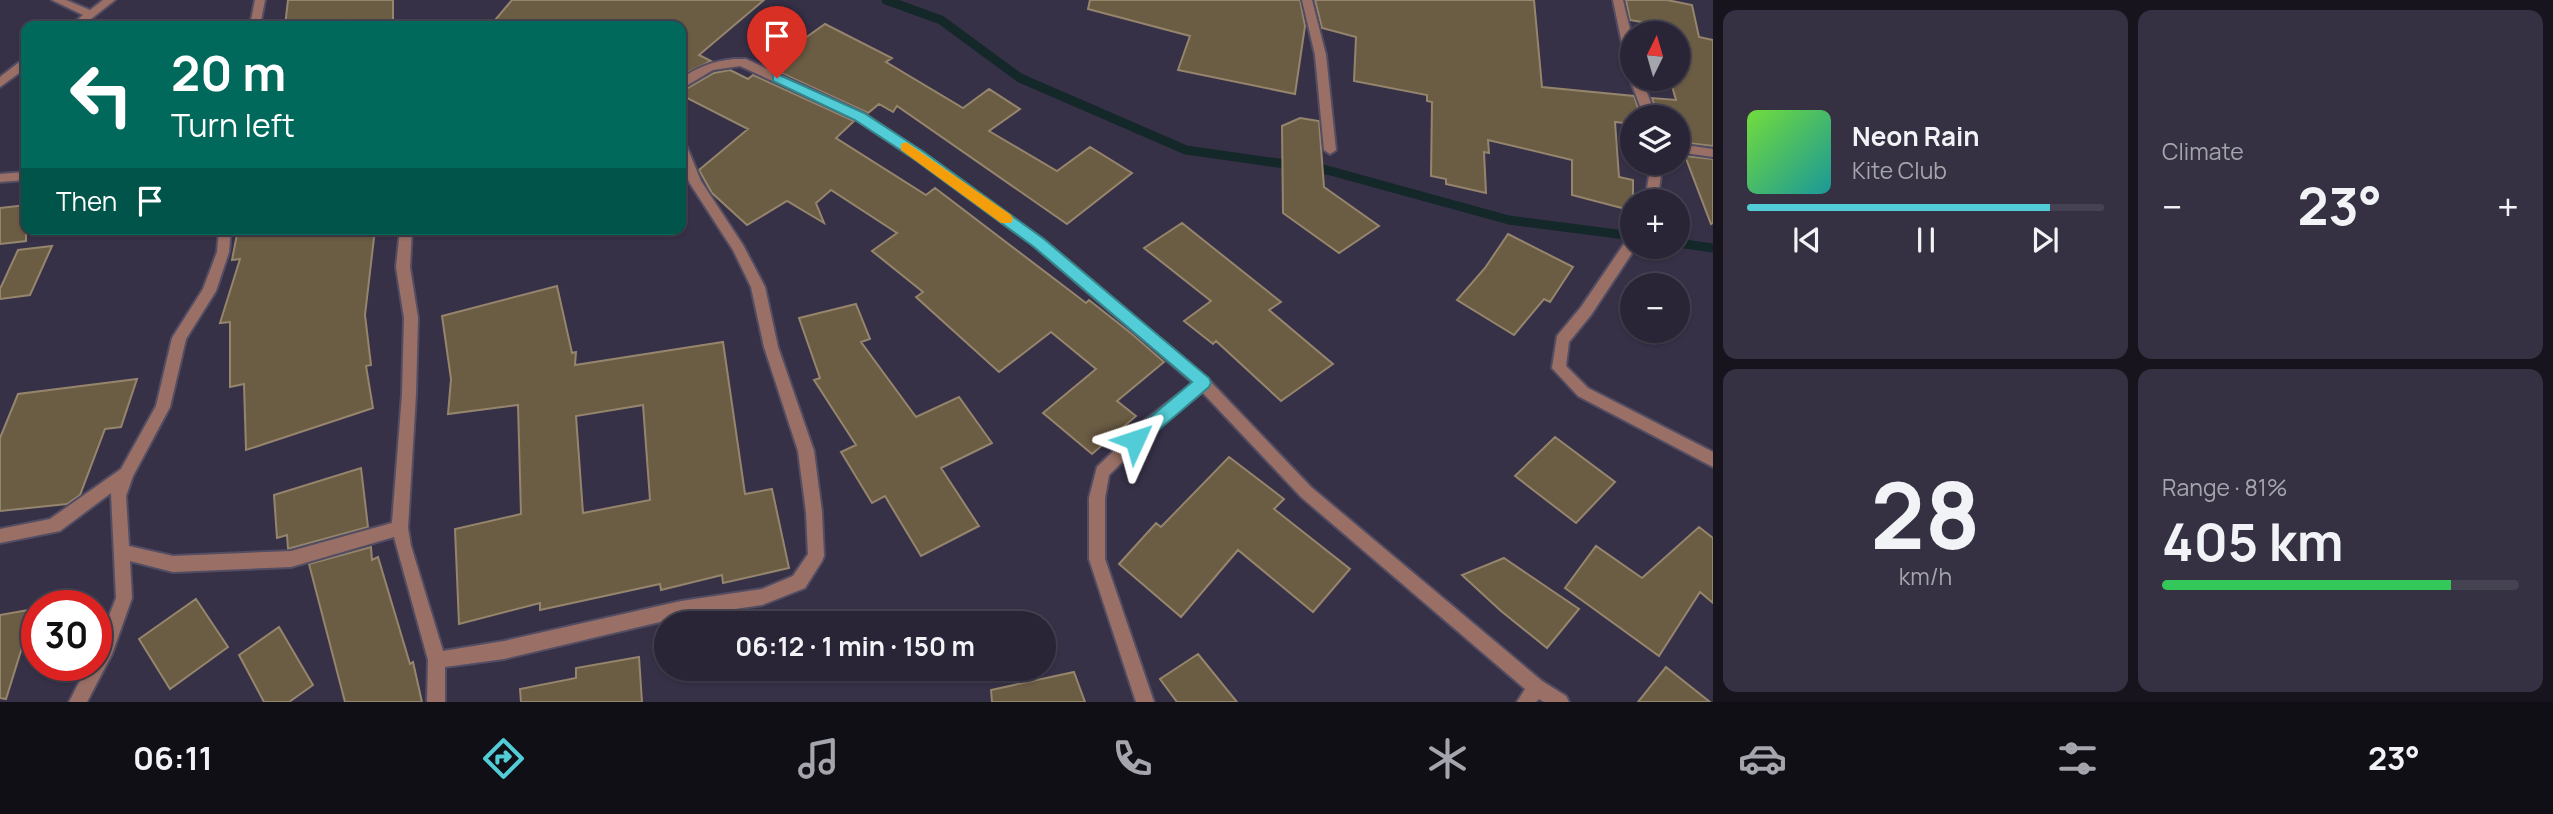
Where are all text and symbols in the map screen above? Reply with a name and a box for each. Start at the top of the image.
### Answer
pin [747,6,807,78]
icon: arrive [758,17,796,55]
north arrow [1620,21,1690,91]
map controls [1620,21,1690,343]
text: 20 m [171,39,286,106]
icon: left [56,49,147,140]
text: Turn left [171,103,295,147]
button: layers [1620,105,1690,175]
text: Neon Rain [1852,118,1980,154]
text: Climate [2162,135,2244,167]
text: Kite Club [1852,154,1947,186]
text: 23° [2298,170,2382,241]
text: − [2162,180,2183,232]
text: + [2497,180,2519,232]
icon: arrive [131,182,169,220]
text: Then [56,183,117,219]
button: + [1620,189,1690,259]
icon: previous [1788,221,1826,259]
icon: pause [1907,221,1945,259]
icon: next [2026,221,2064,259]
button: − [1620,273,1690,343]
position arrow [1098,403,1172,477]
text: 28 [1871,452,1980,576]
text: Range · 81% [2162,471,2287,503]
text: 405 km [2162,506,2343,577]
text: km/h [1899,560,1952,592]
speed limit sign: 30 [21,590,112,681]
text: 06:12 · 1 min · 150 m [735,628,975,664]
icon: directions [479,734,528,783]
icon: music [794,734,843,783]
icon: phone [1108,734,1157,783]
icon: climate [1423,734,1472,783]
icon: car [1738,734,1787,783]
icon: filters [2053,734,2102,783]
text: 06:11 [133,736,213,780]
text: 23° [2368,736,2420,780]

